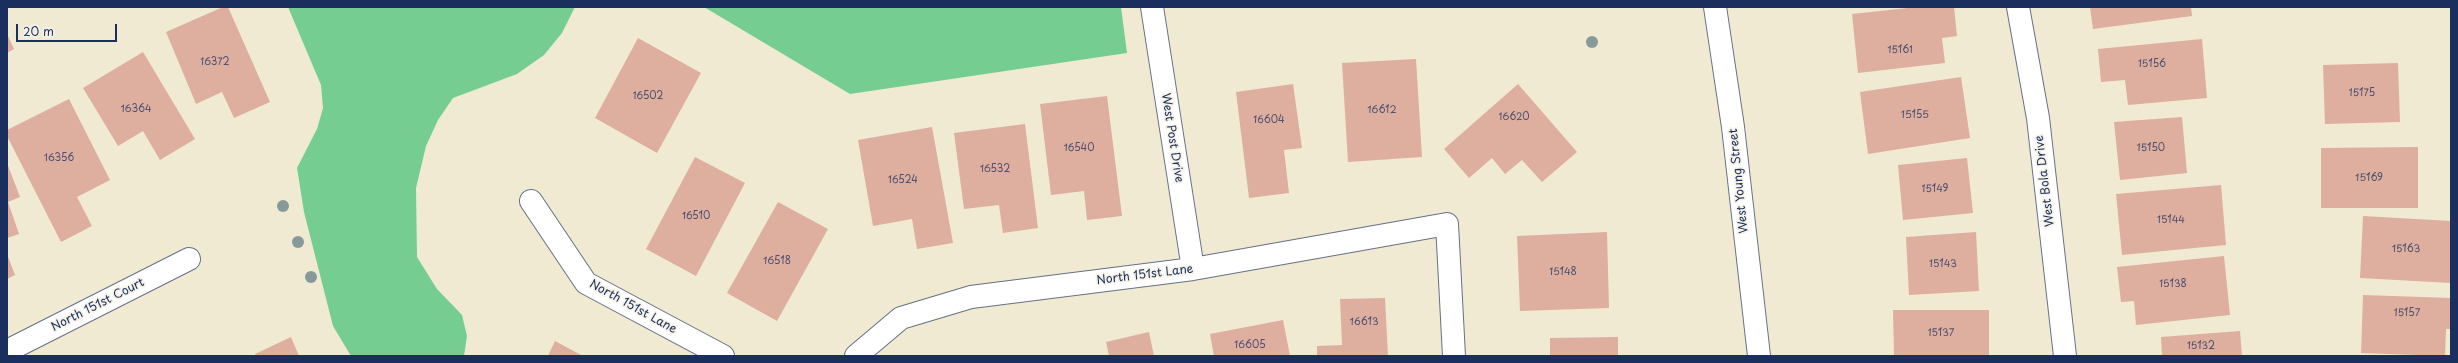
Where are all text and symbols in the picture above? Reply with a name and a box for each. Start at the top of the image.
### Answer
scale bar [18,16,119,42]
text: 20 m [23,22,54,40]
house number: 15161 [1887,44,1913,56]
house number: 16372 [200,56,230,68]
house number: 15156 [2138,58,2166,70]
house number: 15175 [2349,87,2375,99]
house number: 16502 [633,90,663,102]
street label: West Post Drive [1158,92,1186,184]
house number: 16364 [120,103,152,115]
house number: 16612 [1367,104,1397,116]
house number: 15155 [1901,109,1929,121]
house number: 16620 [1498,111,1530,123]
house number: 16604 [1253,114,1285,126]
street label: West Young Street [1726,128,1752,234]
street label: West Bola Drive [2032,134,2058,228]
house number: 16540 [1063,142,1095,154]
house number: 15150 [2137,142,2165,154]
house number: 16356 [44,152,74,164]
house number: 16532 [980,163,1010,175]
house number: 15169 [2355,172,2383,184]
house number: 16524 [888,174,918,186]
house number: 15149 [1922,183,1948,195]
house number: 16510 [682,210,710,222]
house number: 15144 [2157,214,2185,226]
house number: 15163 [2392,243,2420,255]
house number: 16518 [763,255,791,267]
house number: 15143 [1929,258,1957,270]
street label: North 151st Lane [1096,262,1194,288]
house number: 15148 [1549,266,1577,278]
street label: North 151st Court [49,275,147,335]
street label: North 151st Lane [587,277,679,337]
house number: 15138 [2159,278,2187,290]
house number: 15157 [2394,307,2420,319]
house number: 16613 [1349,316,1379,328]
house number: 15137 [1928,327,1954,339]
house number: 16605 [1234,339,1266,351]
house number: 15132 [2187,340,2215,352]

